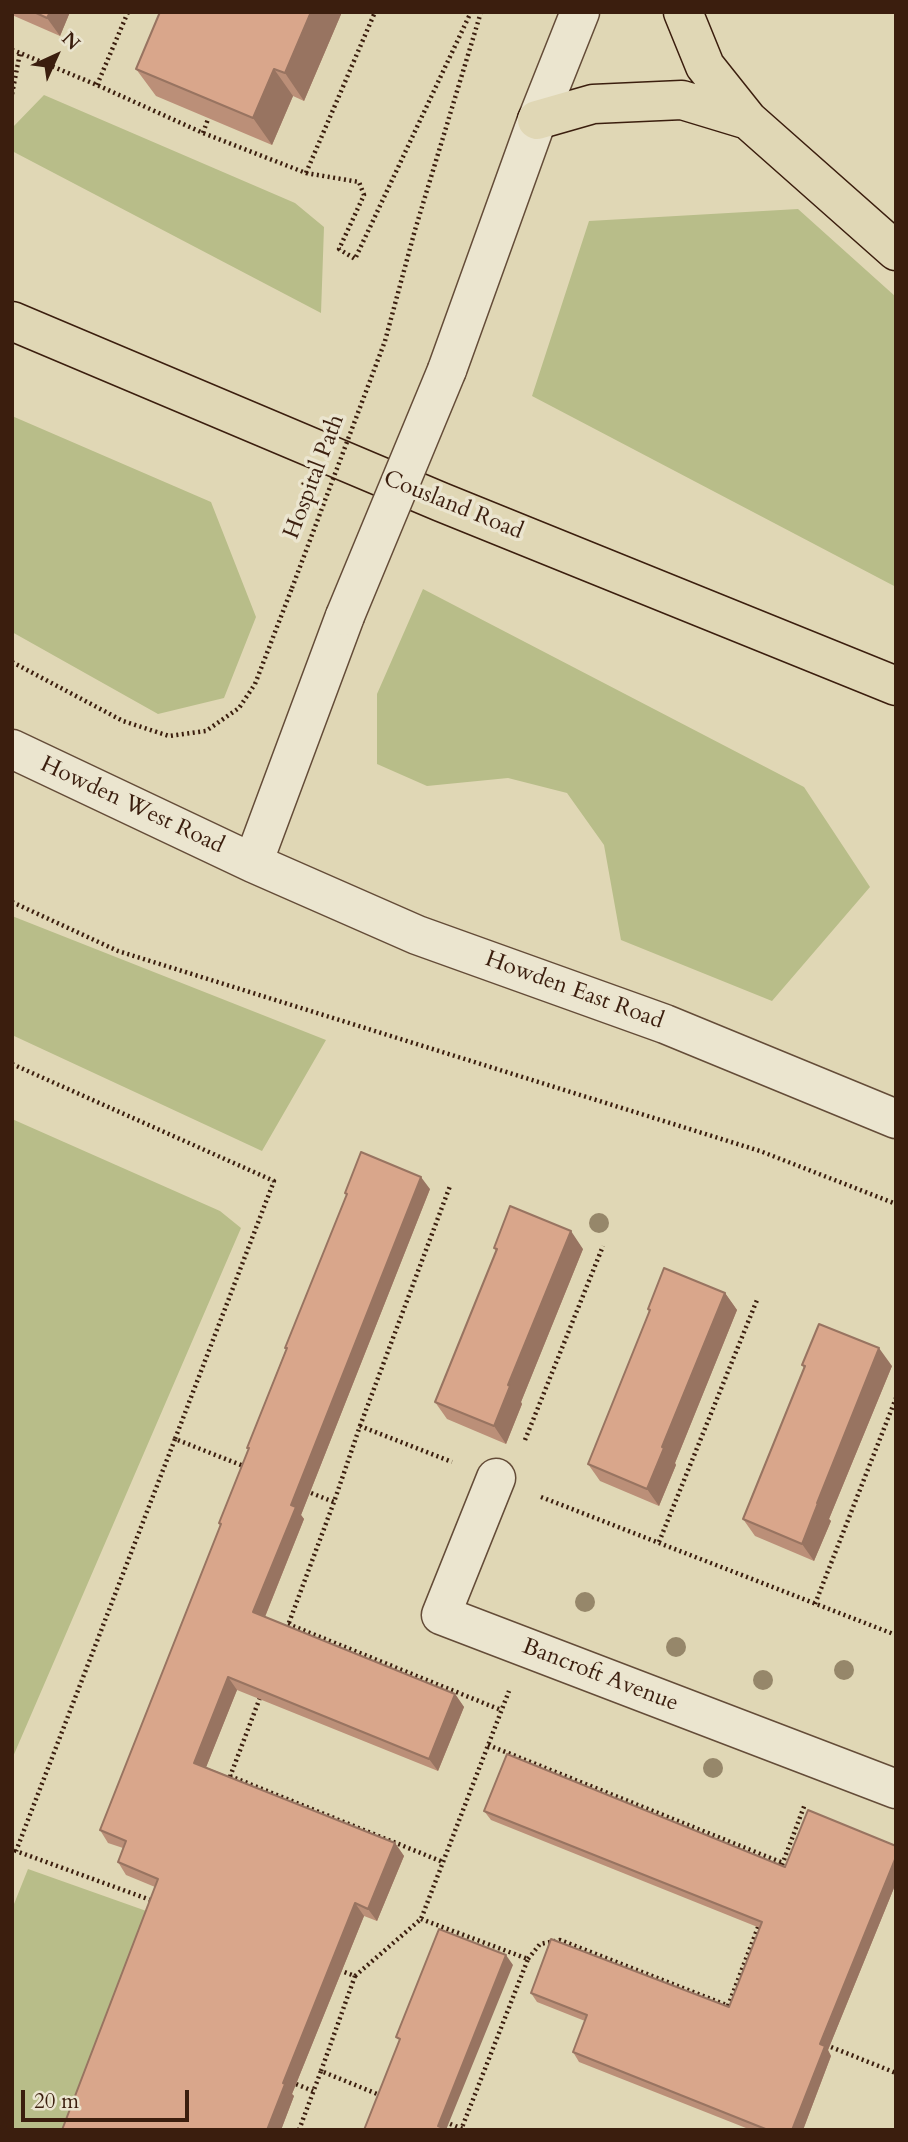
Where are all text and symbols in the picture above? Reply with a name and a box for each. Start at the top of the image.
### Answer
north arrow [21,21,91,91]
text: N [56,26,86,56]
street label: Hospital Path [279,411,351,543]
street label: Cousland Road [379,465,527,547]
street label: Howden West Road [36,751,228,861]
street label: Howden East Road [481,946,667,1036]
street label: Bancroft Avenue [518,1634,682,1718]
scale bar [24,2076,192,2120]
text: 20 m [34,2087,79,2116]

